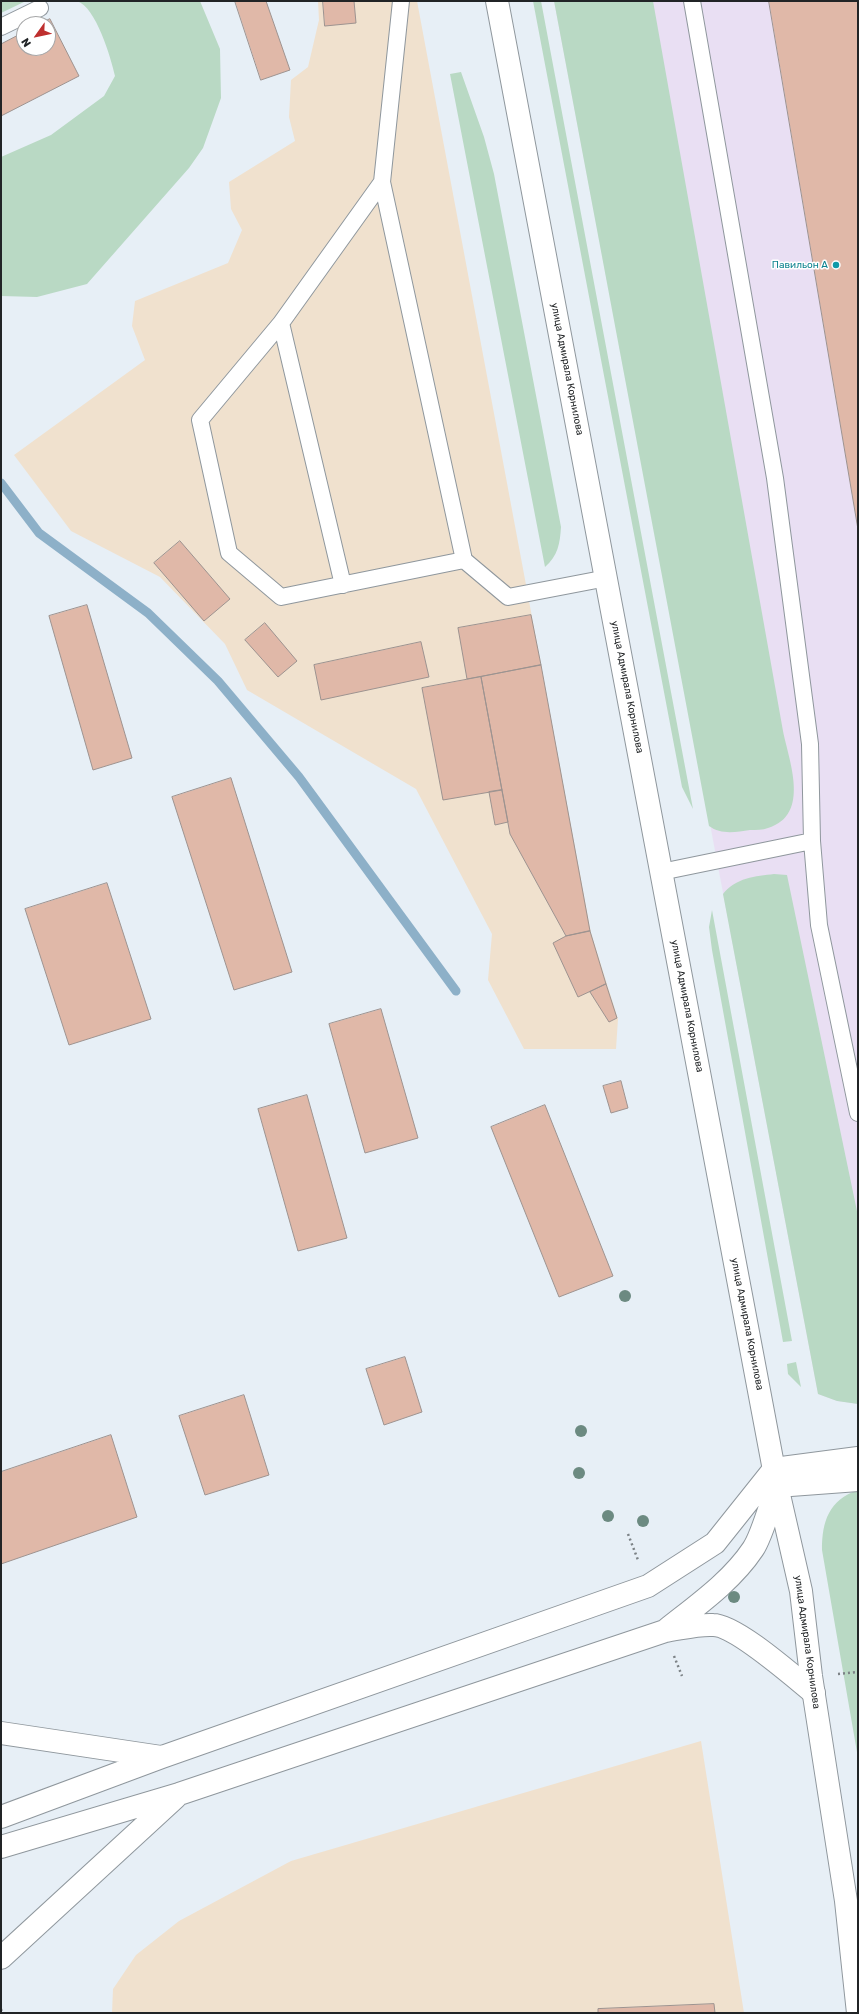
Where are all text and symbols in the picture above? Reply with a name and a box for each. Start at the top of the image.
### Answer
north arrow [16,16,56,56]
text: N [19,35,34,49]
place label: Павильон А [772,259,828,271]
marker: Павильон А [831,260,841,270]
street label: улица Адмирала Корнилова [548,302,586,436]
street label: улица Адмирала Корнилова [608,620,646,754]
street label: улица Адмирала Корнилова [668,939,706,1073]
street label: улица Адмирала Корнилова [728,1257,766,1391]
street label: улица Адмирала Корнилова [792,1574,822,1710]

